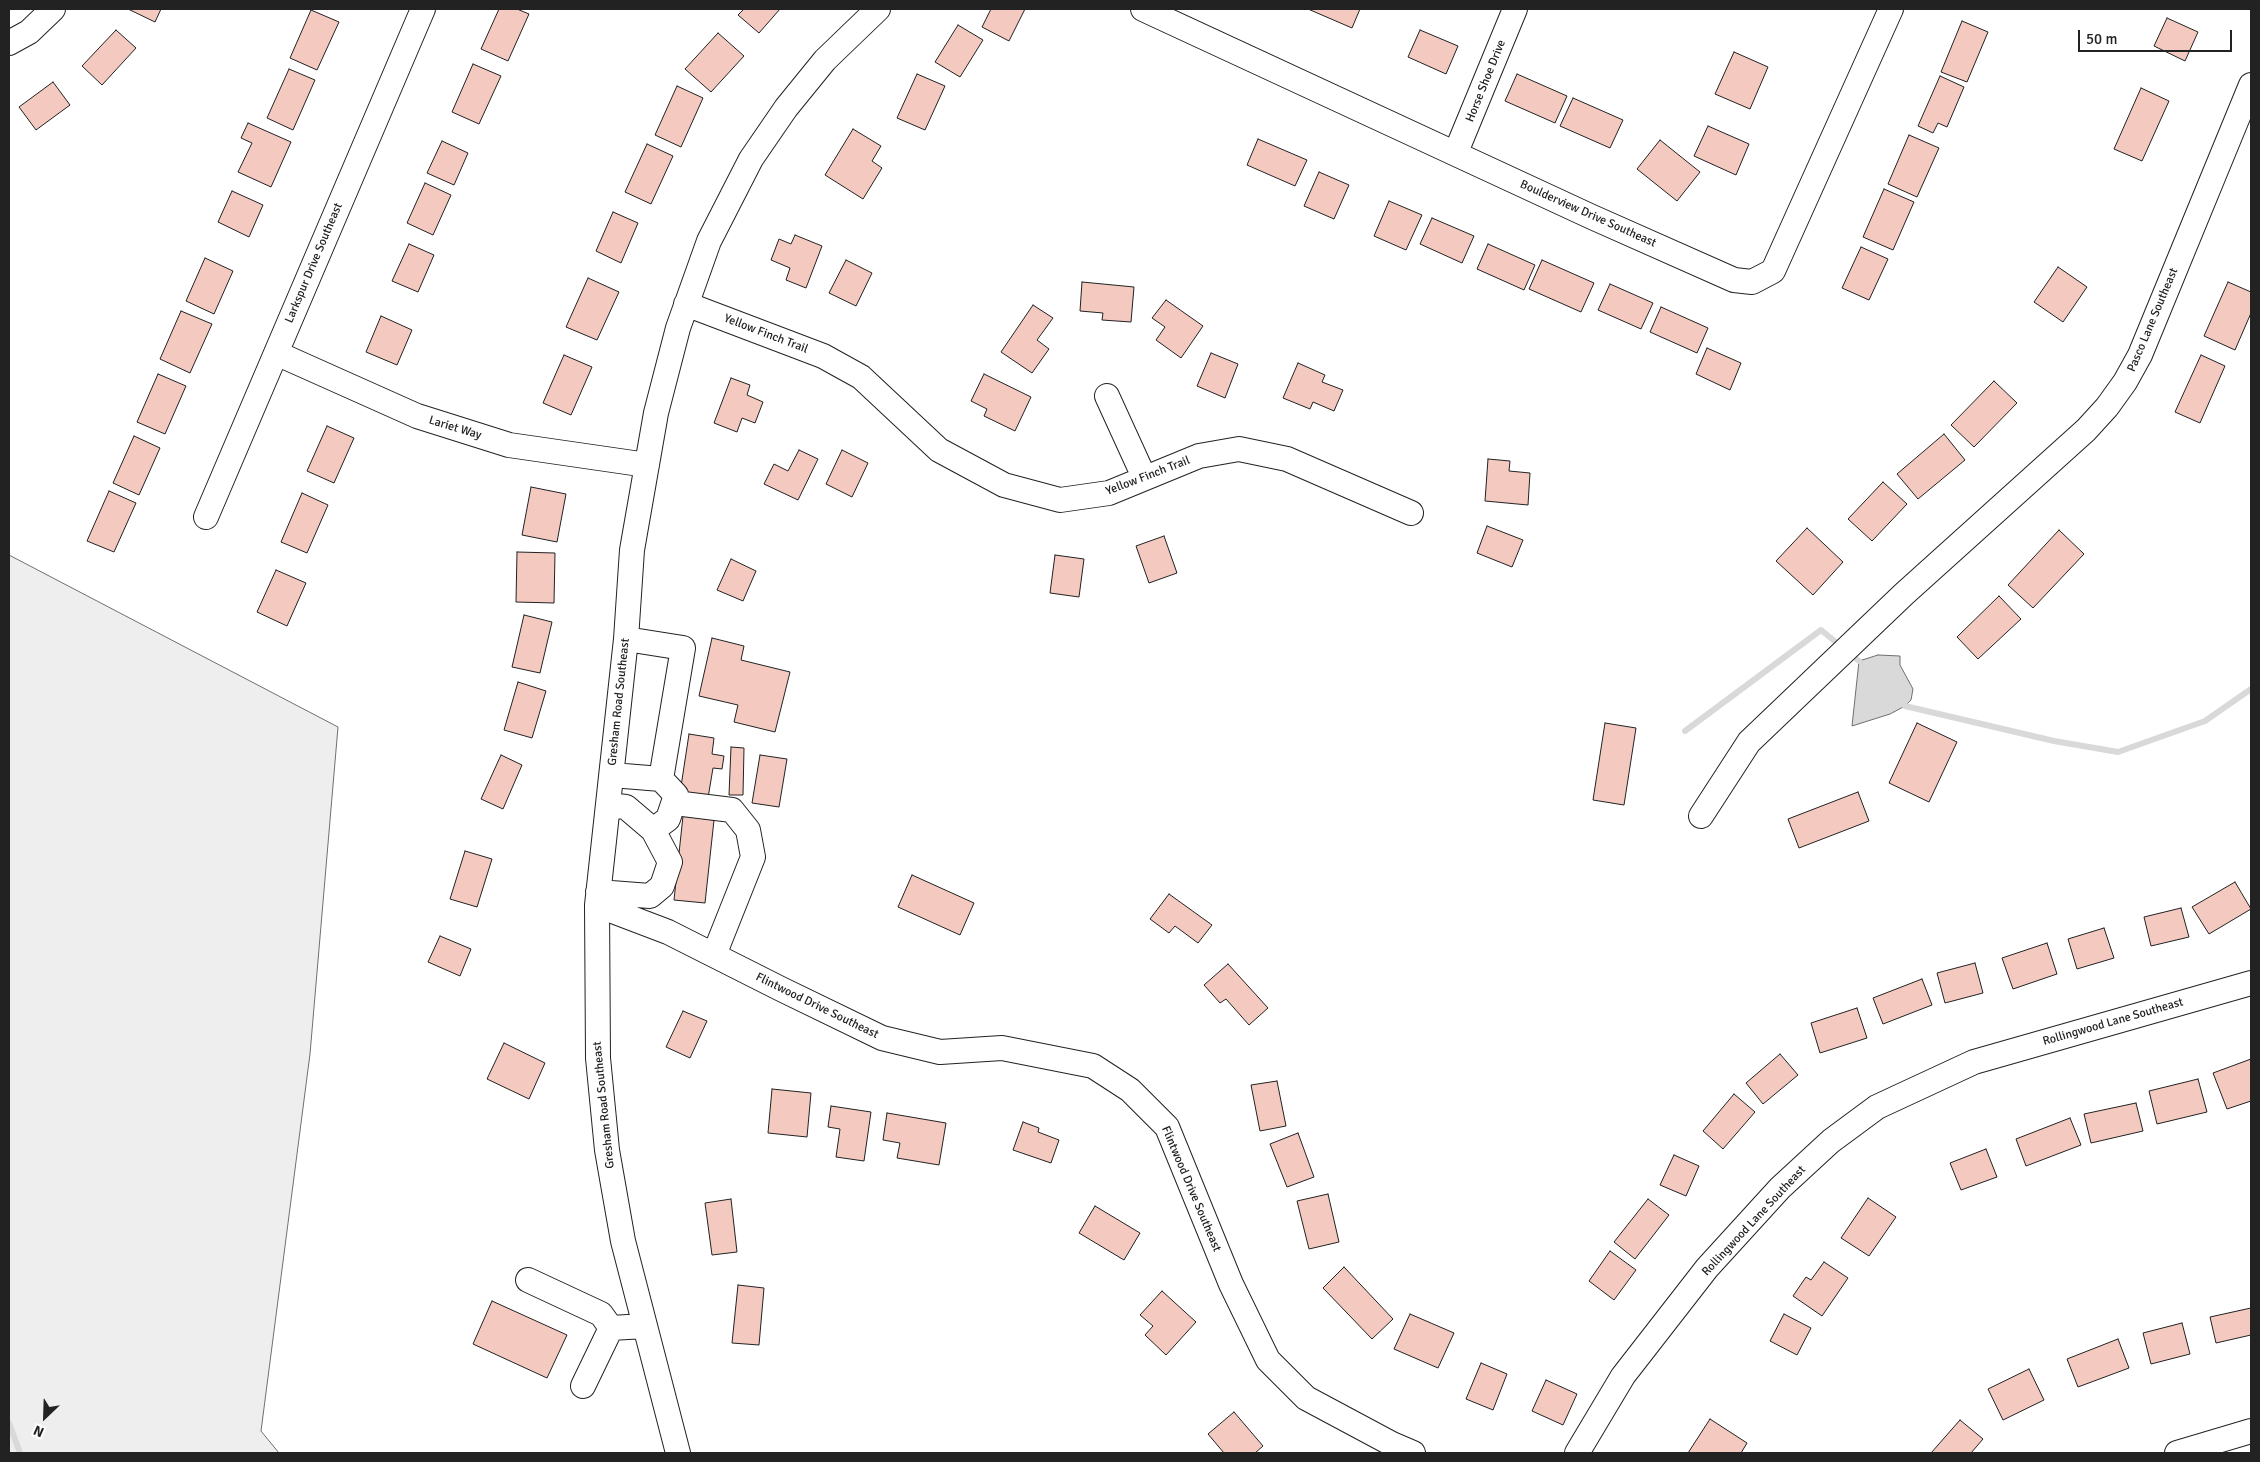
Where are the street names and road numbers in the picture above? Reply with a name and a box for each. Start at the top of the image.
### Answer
street label: Horse Shoe Drive [1463,38,1509,124]
street label: Boulderview Drive Southeast [1518,177,1658,251]
street label: Larkspur Drive Southeast [282,201,346,325]
street label: Pasco Lane Southeast [2125,266,2181,374]
street label: Yellow Finch Trail [722,311,810,357]
street label: Lariet Way [427,413,483,443]
street label: Yellow Finch Trail [1104,453,1192,499]
street label: Gresham Road Southeast [605,638,633,766]
street label: Flintwood Drive Southeast [753,970,881,1042]
street label: Rollingwood Lane Southeast [2041,995,2185,1049]
street label: Gresham Road Southeast [590,1041,618,1169]
street label: Flintwood Drive Southeast [1158,1124,1224,1254]
street label: Rollingwood Lane Southeast [1699,1163,1809,1279]

